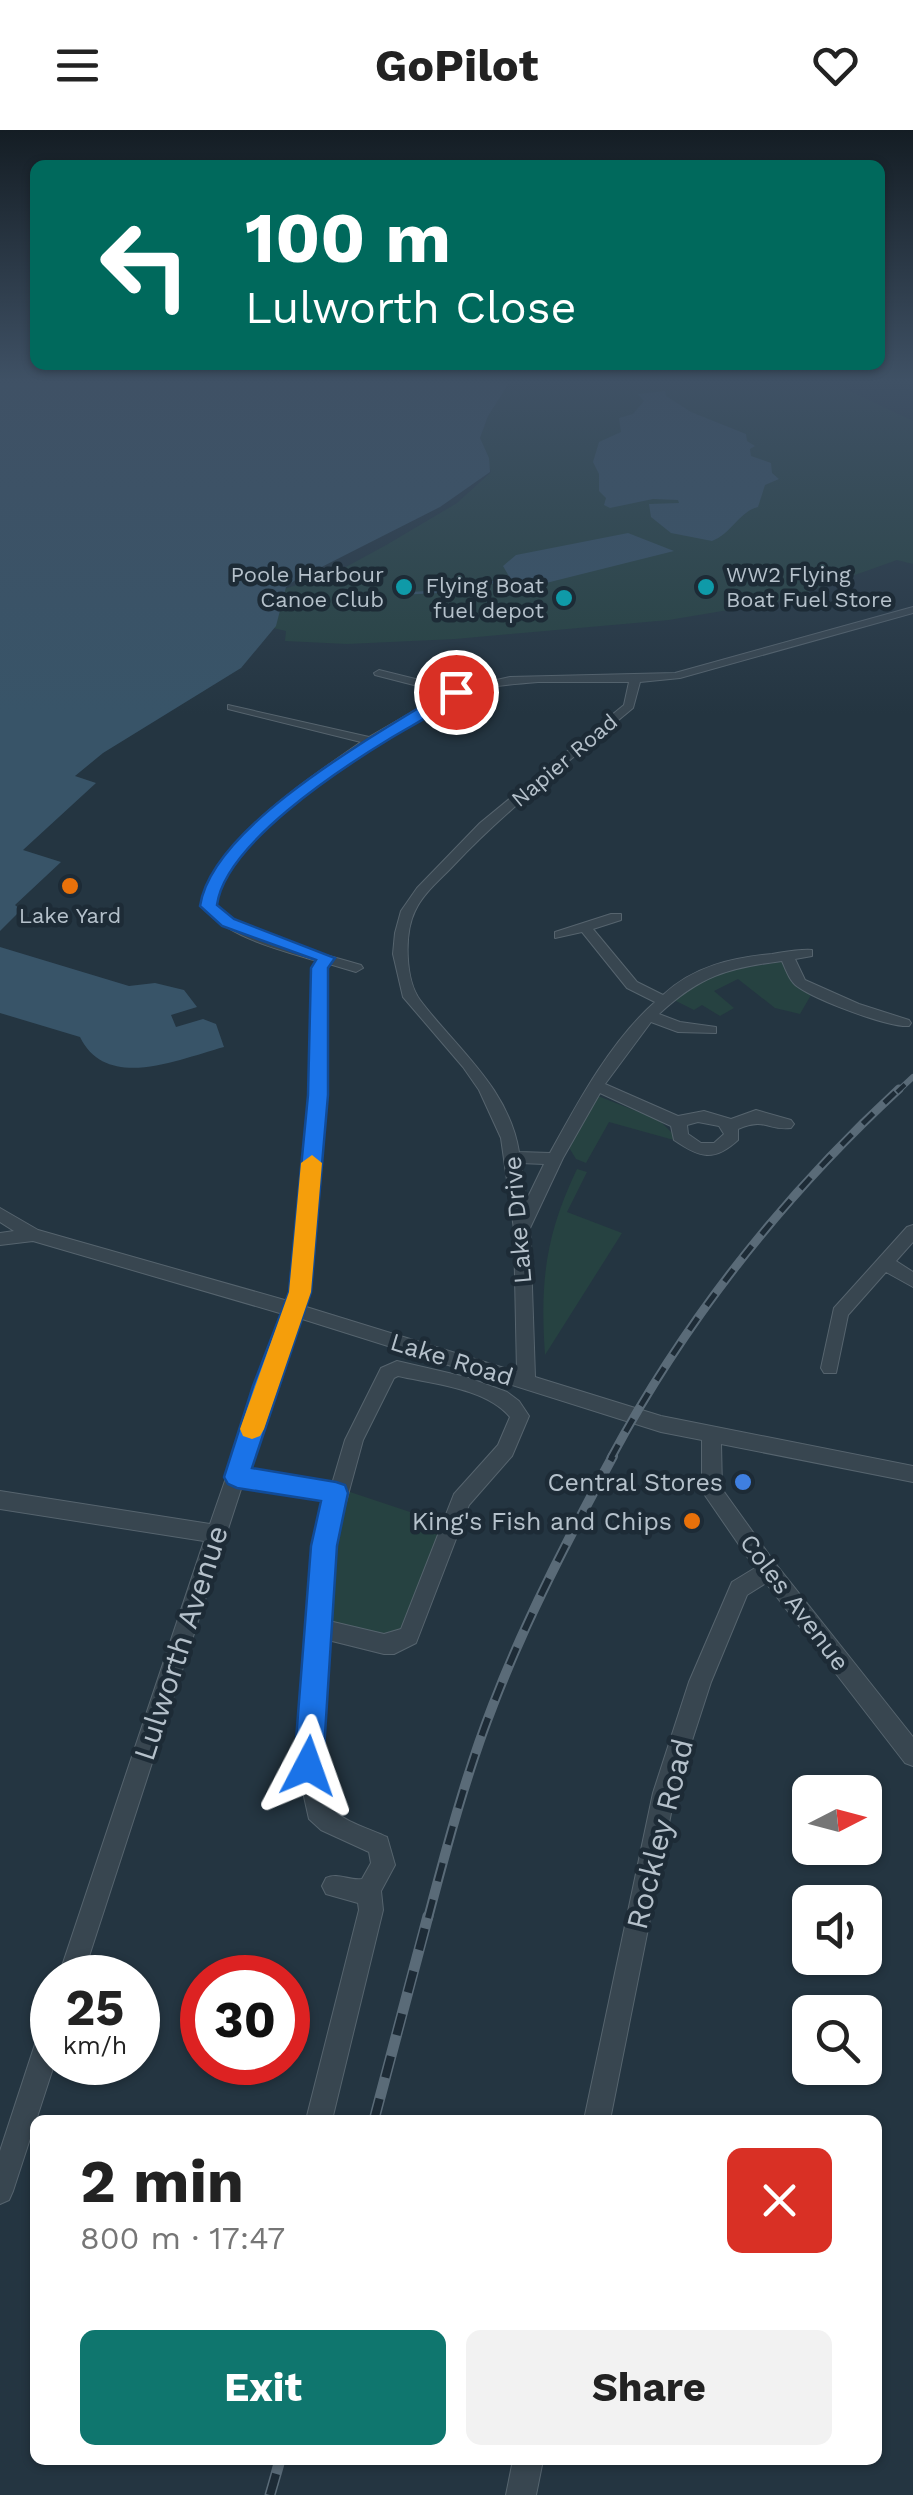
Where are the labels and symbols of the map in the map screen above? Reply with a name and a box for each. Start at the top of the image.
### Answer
place label: Poole Harbour Canoe Club [230,562,384,612]
place label: WW2 Flying Boat Fuel Store [726,562,892,612]
place label: Flying Boat fuel depot [426,573,544,623]
marker: Poole Harbour Canoe Club [393,576,415,598]
marker: WW2 Flying Boat Fuel Store [695,576,717,598]
marker: Flying Boat fuel depot [553,587,575,609]
pin [414,650,499,735]
street label: Napier Road [506,709,622,812]
marker: Lake Yard [59,875,81,897]
place label: Lake Yard [19,903,121,928]
street label: Lake Drive [497,1155,538,1285]
street label: Lake Road [387,1327,517,1392]
place label: Central Stores [547,1468,723,1497]
marker: Central Stores [732,1471,754,1493]
place label: King's Fish and Chips [412,1507,672,1536]
marker: King's Fish and Chips [681,1510,703,1532]
street label: Lulworth Avenue [126,1521,235,1765]
street label: Coles Avenue [734,1528,855,1676]
position arrow [256,1714,360,1818]
street label: Rockley Road [619,1735,700,1933]
north arrow [792,1775,882,1865]
speed limit sign: 30 [180,1955,310,2085]

